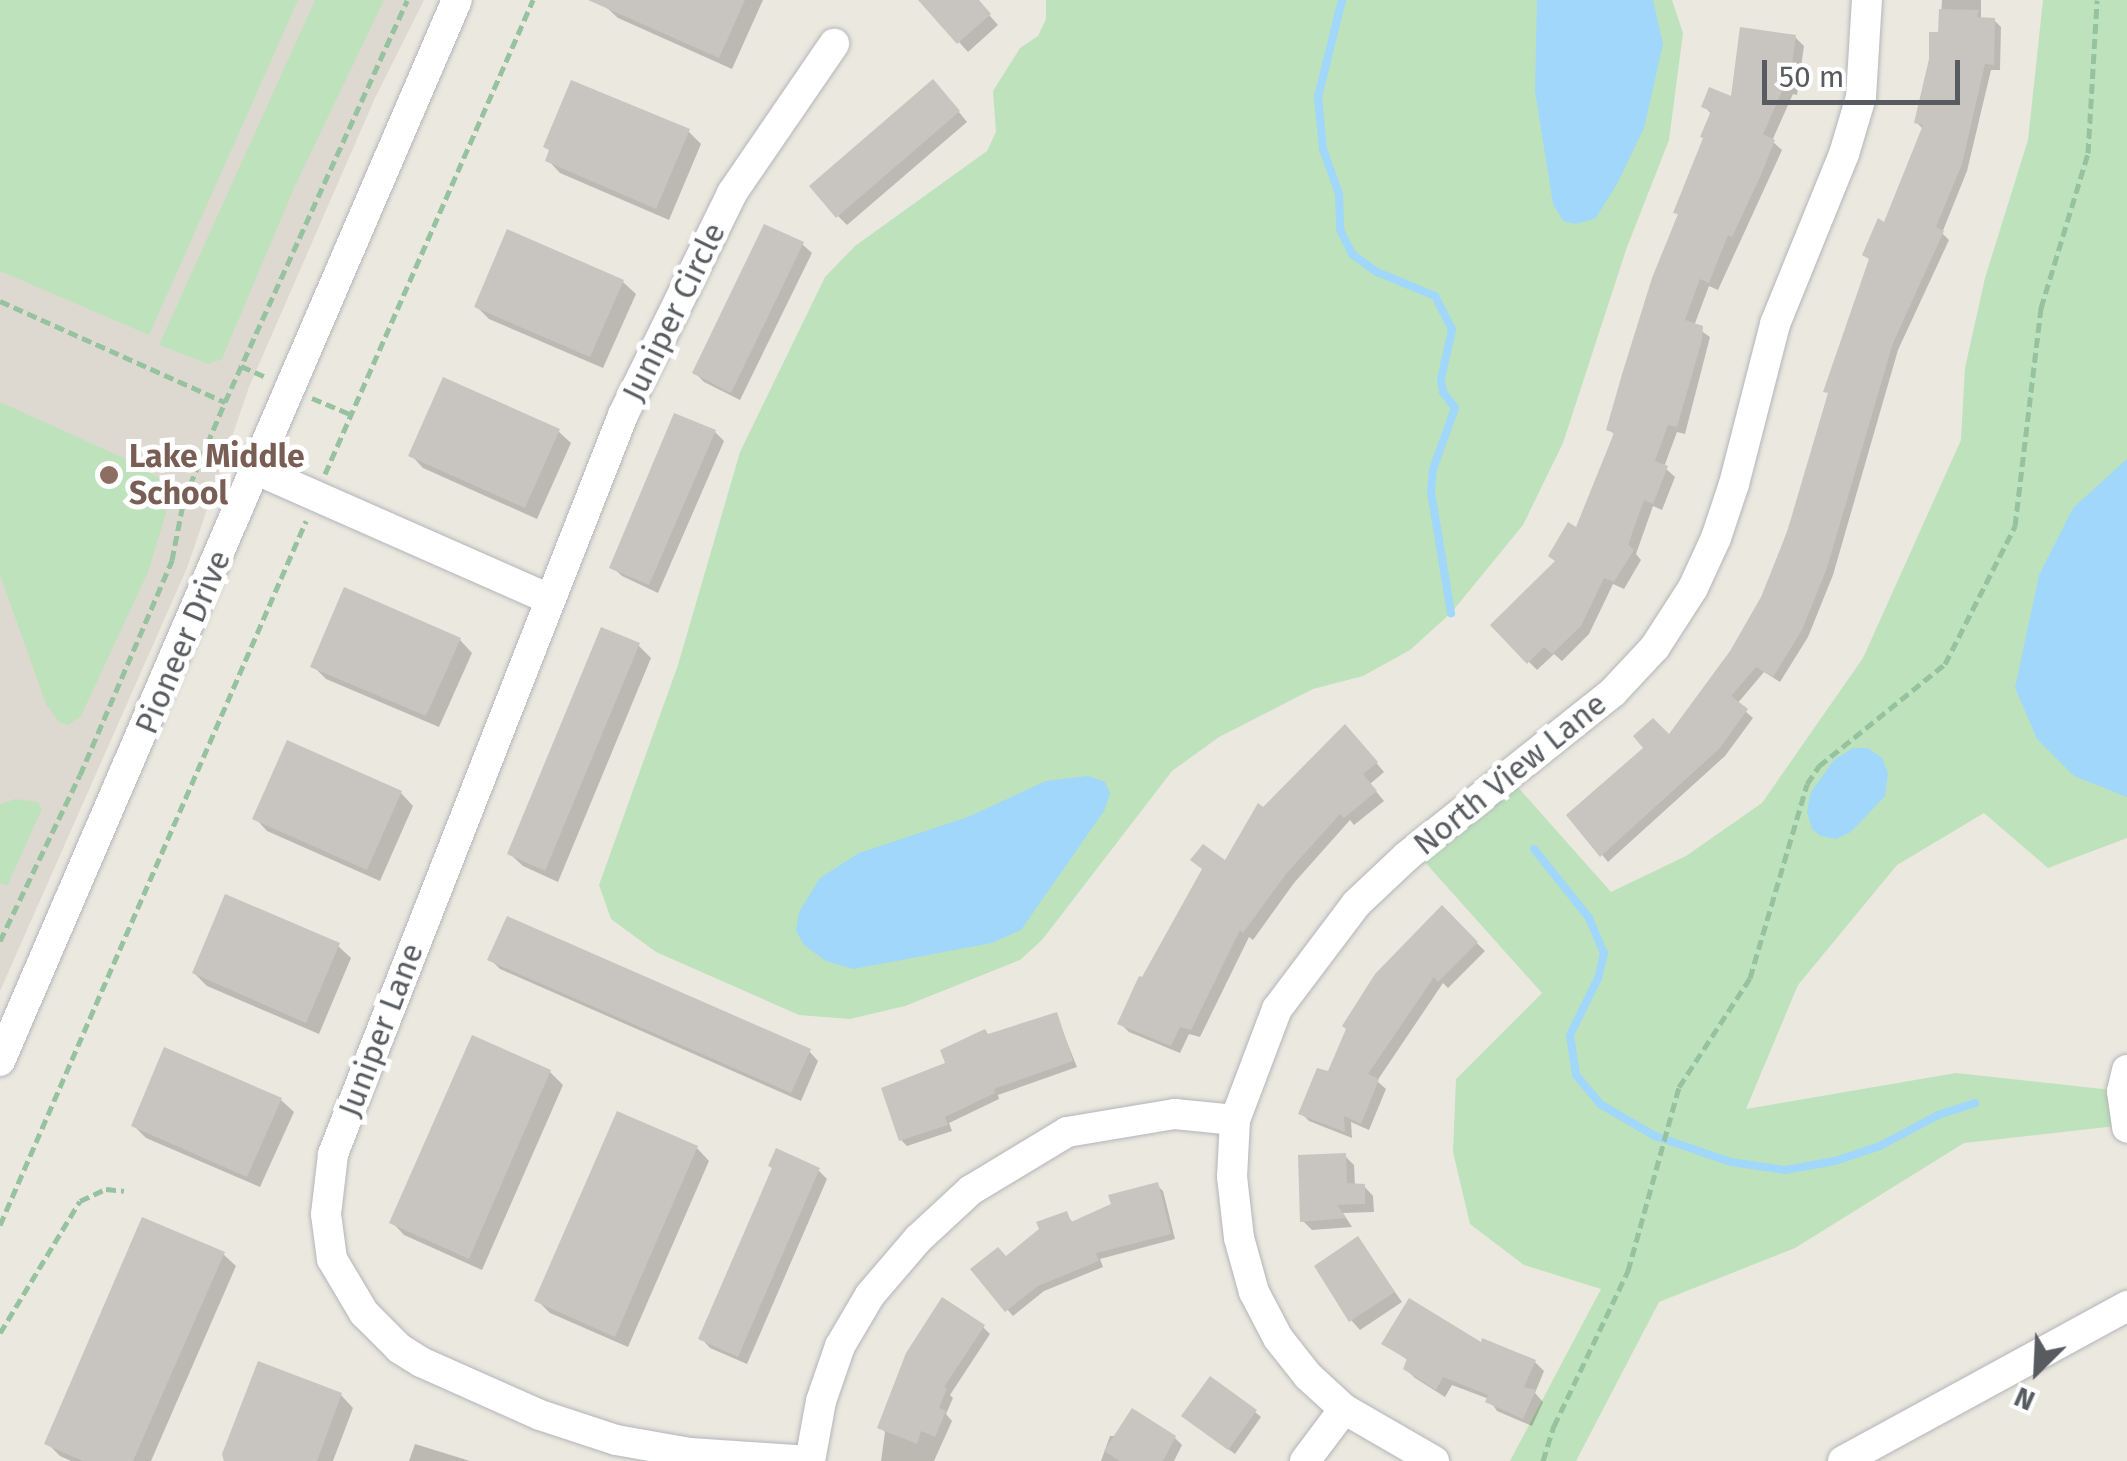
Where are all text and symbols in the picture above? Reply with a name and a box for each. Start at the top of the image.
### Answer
scale bar [1767,40,1964,102]
text: 50 m [1779,59,1844,95]
street label: Juniper Circle [614,217,734,407]
place label: Lake Middle School [129,438,305,513]
marker: Lake Middle School [98,464,120,486]
street label: Pioneer Drive [127,544,239,740]
street label: North View Lane [1406,685,1614,863]
street label: Juniper Lane [330,938,432,1122]
north arrow [1987,1321,2087,1421]
text: N [2009,1380,2040,1418]

